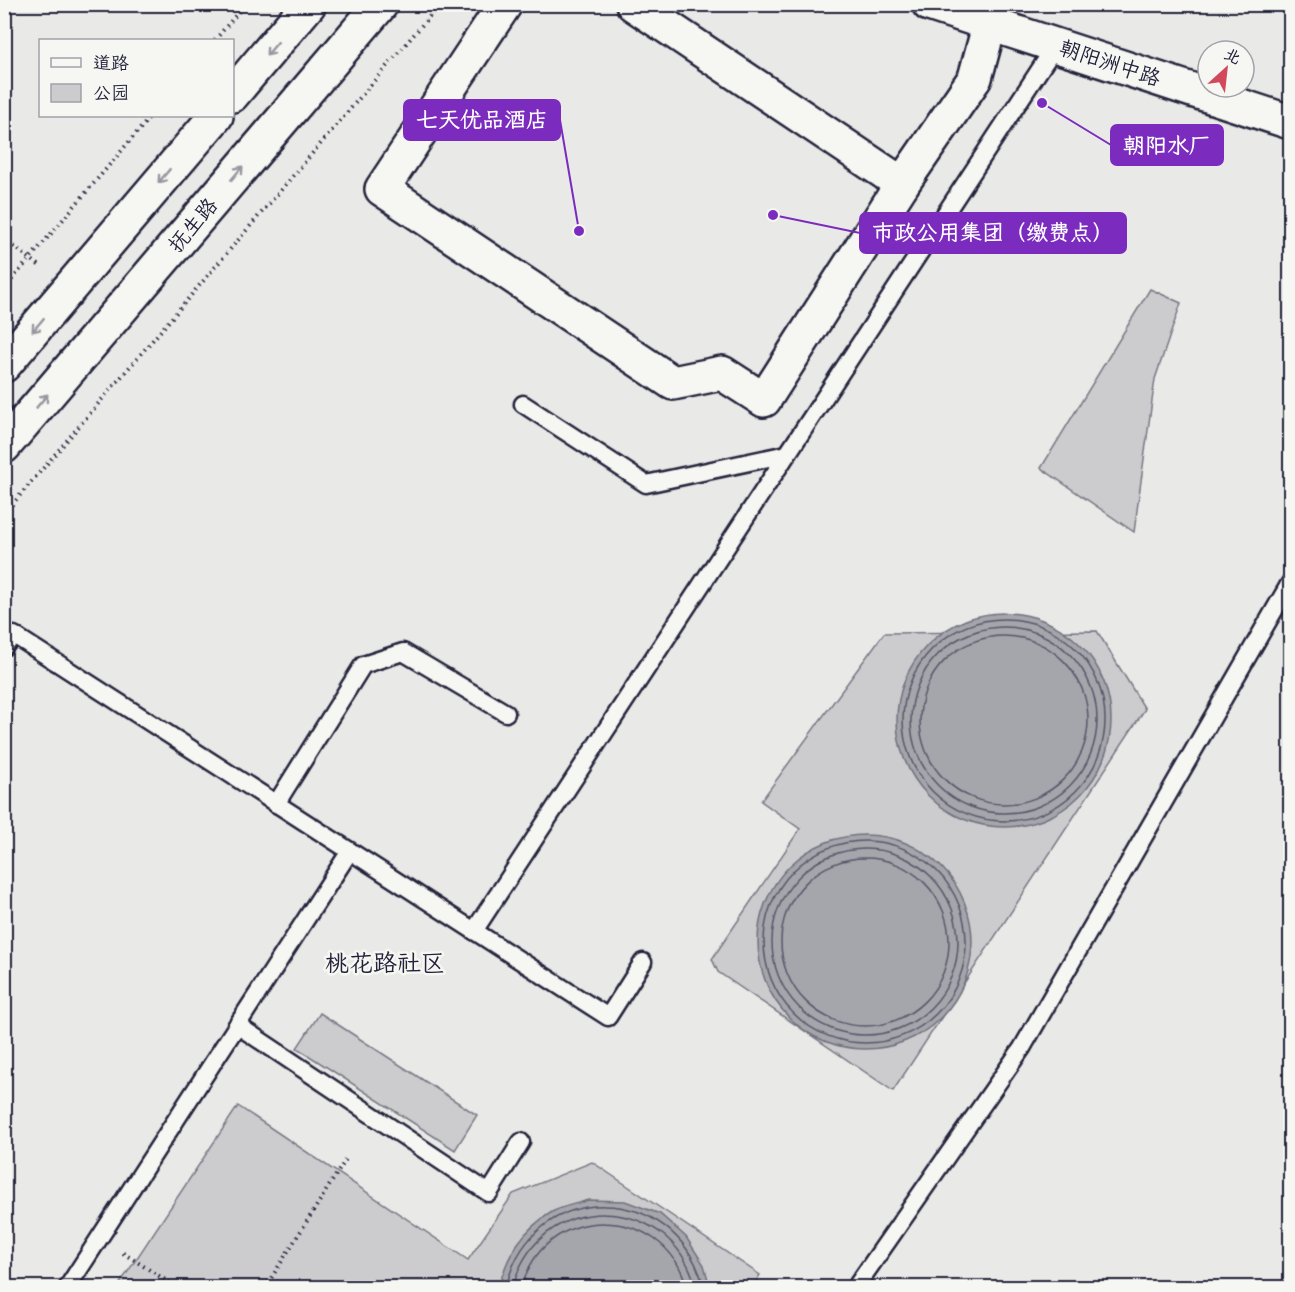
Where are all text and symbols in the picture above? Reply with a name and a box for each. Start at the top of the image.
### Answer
street label: 朝阳洲中路 [1056,33,1164,92]
legend [39,39,234,117]
north arrow [1196,39,1256,99]
one-way arrow [265,41,278,57]
text: 北 [1221,43,1244,68]
text: 道路 [93,51,129,74]
text: 公园 [93,81,129,104]
callout: 七天优品酒店 [404,100,560,140]
text: 七天优品酒店 [416,105,548,133]
callout: 朝阳水厂 [1111,125,1223,165]
text: 朝阳水厂 [1123,131,1211,159]
one-way arrow [230,166,244,181]
one-way arrow [157,168,171,183]
street label: 抚生路 [162,192,223,257]
callout: 市政公用集团（缴费点） [860,213,1126,253]
text: 市政公用集团（缴费点） [872,218,1114,246]
one-way arrow [32,317,45,333]
one-way arrow [36,393,49,409]
district label: 桃花路社区 [325,947,445,977]

